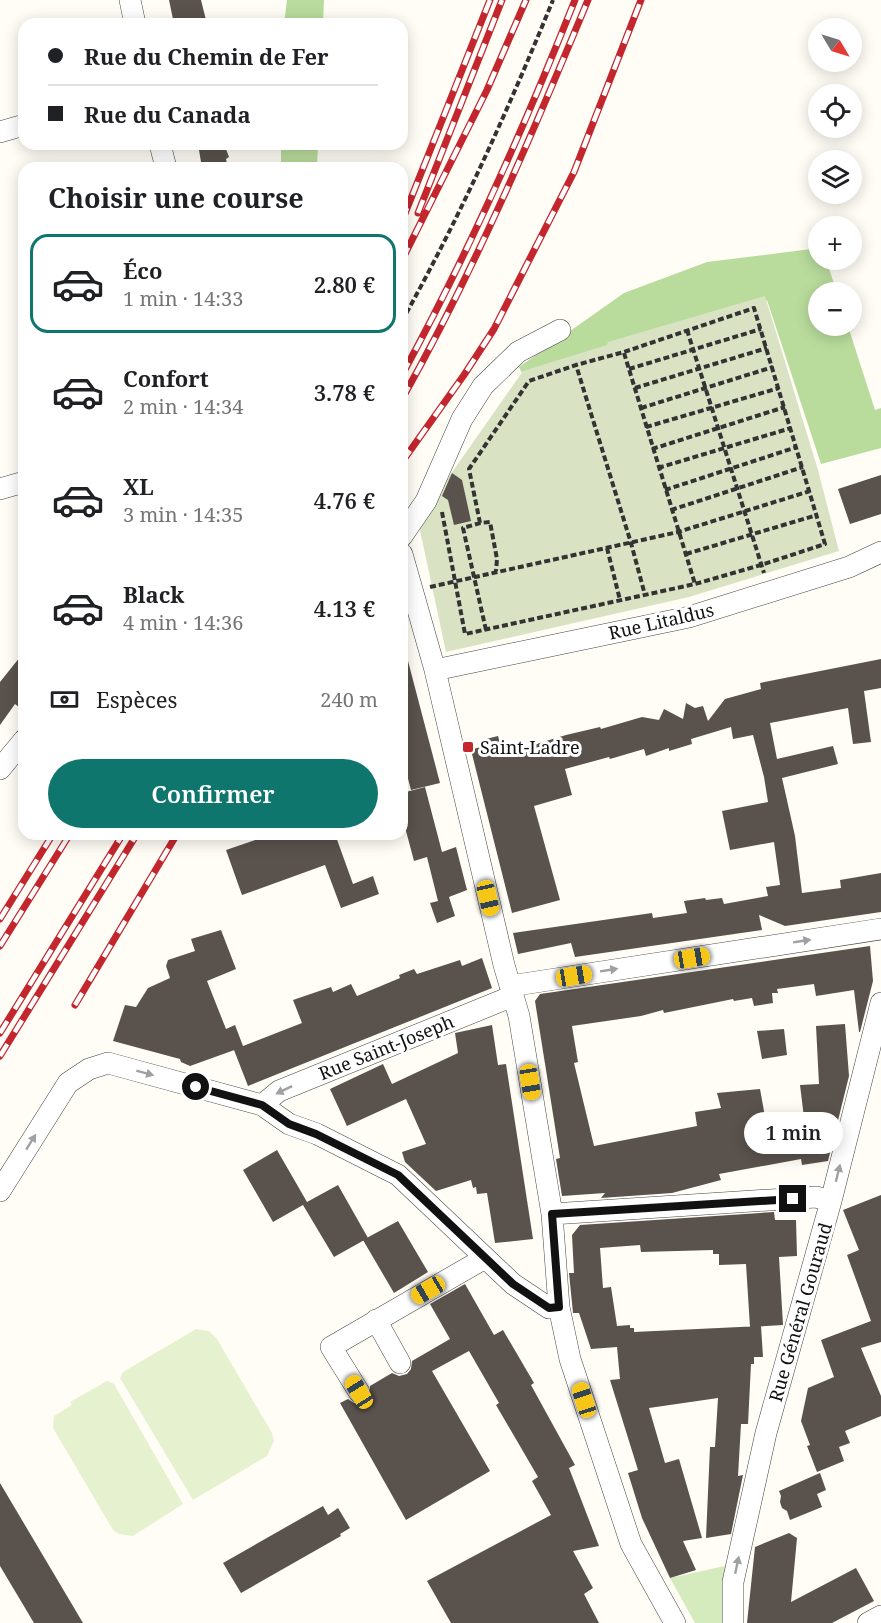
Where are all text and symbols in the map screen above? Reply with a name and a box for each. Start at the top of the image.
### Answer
north arrow [808,18,862,72]
map controls [808,18,862,336]
text: Rue du Chemin de Fer [84,41,329,71]
button: locate [808,84,862,138]
text: Rue du Canada [84,99,251,129]
button: layers [808,150,862,204]
text: Choisir une course [48,179,304,216]
button: + [808,216,862,270]
text: Éco [123,255,162,285]
icon: car [51,257,105,311]
text: 2.80 € [314,269,375,299]
button: − [808,282,862,336]
text: 1 min · 14:33 [123,285,243,312]
text: Confort [123,363,209,393]
icon: car [51,365,105,419]
text: 3.78 € [314,377,375,407]
text: 2 min · 14:34 [123,393,243,420]
text: XL [123,471,154,501]
icon: car [51,473,105,527]
text: 4.76 € [314,485,375,515]
text: 3 min · 14:35 [123,501,243,528]
text: Black [123,579,184,609]
icon: car [51,581,105,635]
text: 4.13 € [314,593,375,623]
street label: Rue Litaldus [606,597,716,645]
text: 4 min · 14:36 [123,609,243,636]
icon: cash [48,683,81,716]
text: Espèces [96,684,177,714]
text: 240 m [320,686,378,713]
place label: Saint-Ladre [480,735,580,759]
marker: Saint-Ladre [461,740,475,754]
button: Confirmer [48,759,378,828]
car [475,878,501,918]
one-way arrow [793,936,812,945]
car [673,946,711,970]
car [555,964,593,988]
one-way arrow [600,966,619,975]
street label: Rue Saint-Joseph [315,1009,457,1085]
car [518,1063,542,1101]
one-way arrow [136,1069,154,1078]
route start [182,1073,209,1100]
one-way arrow [276,1085,293,1094]
callout: 1 min [744,1112,842,1154]
text: 1 min [766,1119,821,1146]
one-way arrow [25,1134,36,1150]
one-way arrow [833,1164,843,1182]
route end [779,1185,806,1212]
street label: Rue Général Gouraud [763,1220,837,1404]
car [408,1273,448,1307]
car [342,1372,376,1412]
car [570,1380,598,1420]
one-way arrow [732,1556,742,1574]

